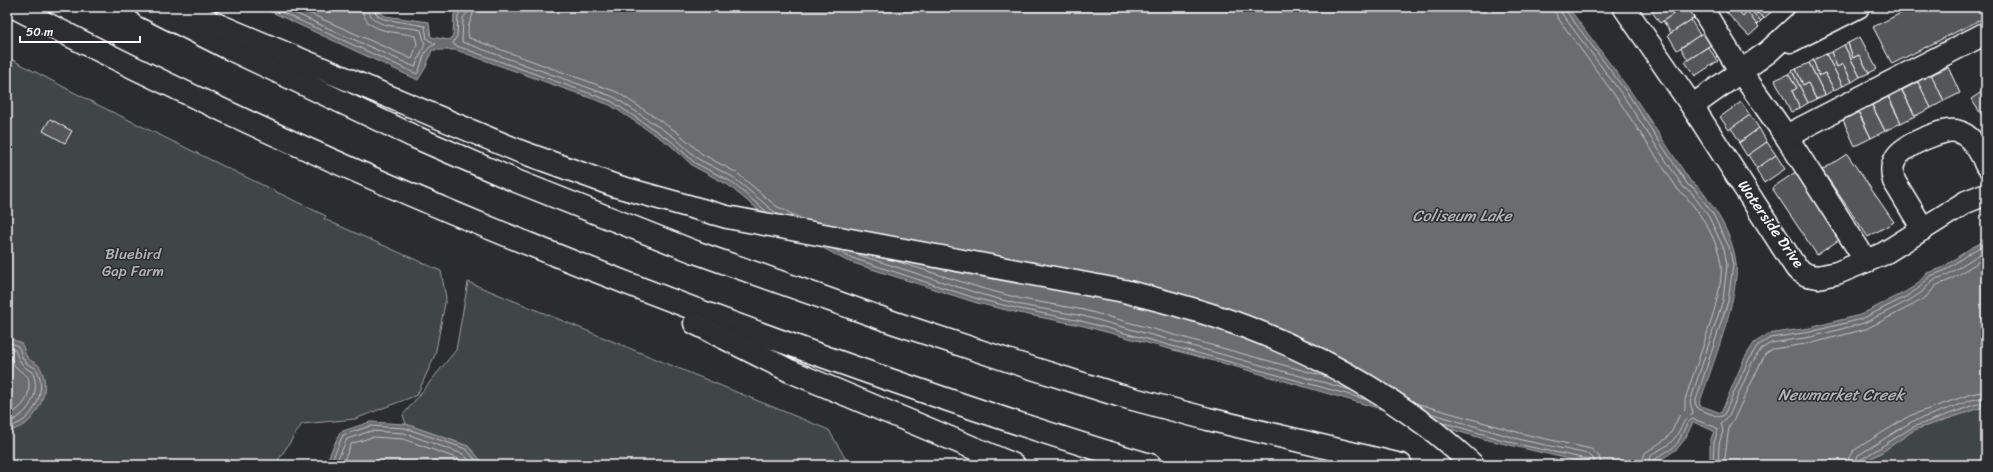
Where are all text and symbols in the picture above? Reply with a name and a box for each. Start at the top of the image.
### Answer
scale bar [20,18,140,44]
text: 50 m [26,21,53,43]
street label: Waterside Drive [1731,174,1811,274]
water label: Coliseum Lake [1413,201,1514,230]
park label: Bluebird Gap Farm [102,241,164,284]
water label: Newmarket Creek [1778,380,1907,409]

